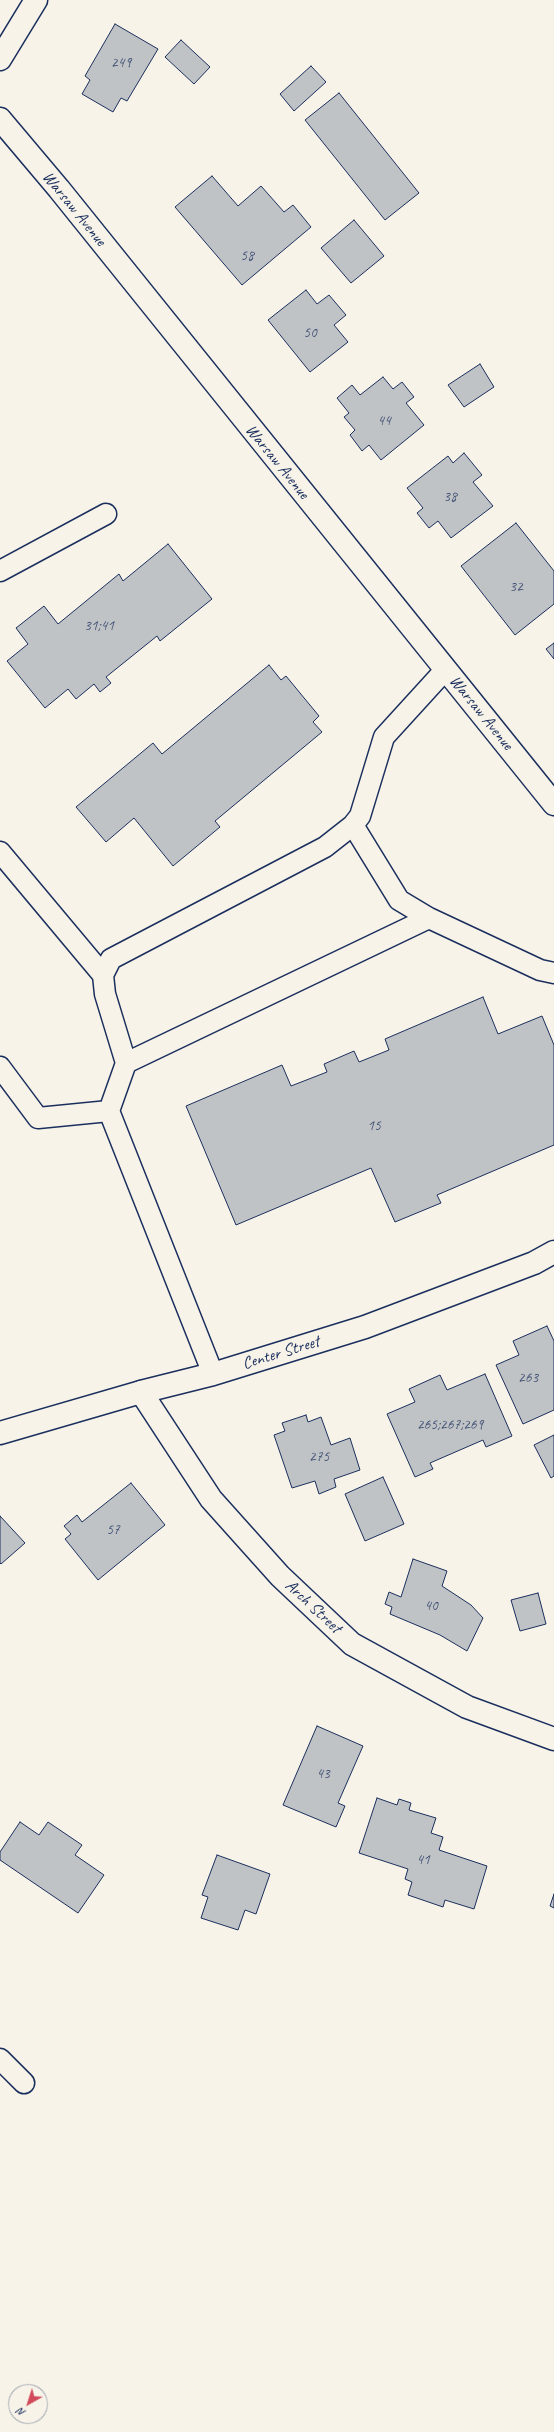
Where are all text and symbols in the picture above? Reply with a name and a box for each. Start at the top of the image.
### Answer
house number: 249 [111,54,131,72]
street label: Warsaw Avenue [38,167,110,251]
house number: 58 [240,247,254,265]
house number: 50 [303,324,317,342]
house number: 44 [377,412,391,430]
street label: Warsaw Avenue [241,420,313,504]
house number: 38 [443,488,457,506]
house number: 32 [509,578,523,596]
house number: 31;41 [84,617,114,635]
street label: Warsaw Avenue [445,671,517,755]
house number: 15 [367,1117,381,1135]
street label: Center Street [240,1332,322,1374]
house number: 263 [518,1369,538,1387]
house number: 265;267;269 [417,1416,483,1434]
house number: 275 [309,1448,329,1466]
house number: 57 [106,1521,120,1539]
street label: Arch Street [281,1576,345,1638]
house number: 40 [424,1597,438,1615]
house number: 43 [316,1765,330,1783]
house number: 41 [416,1851,430,1869]
north arrow [8,2384,48,2424]
text: N [14,2405,28,2420]

